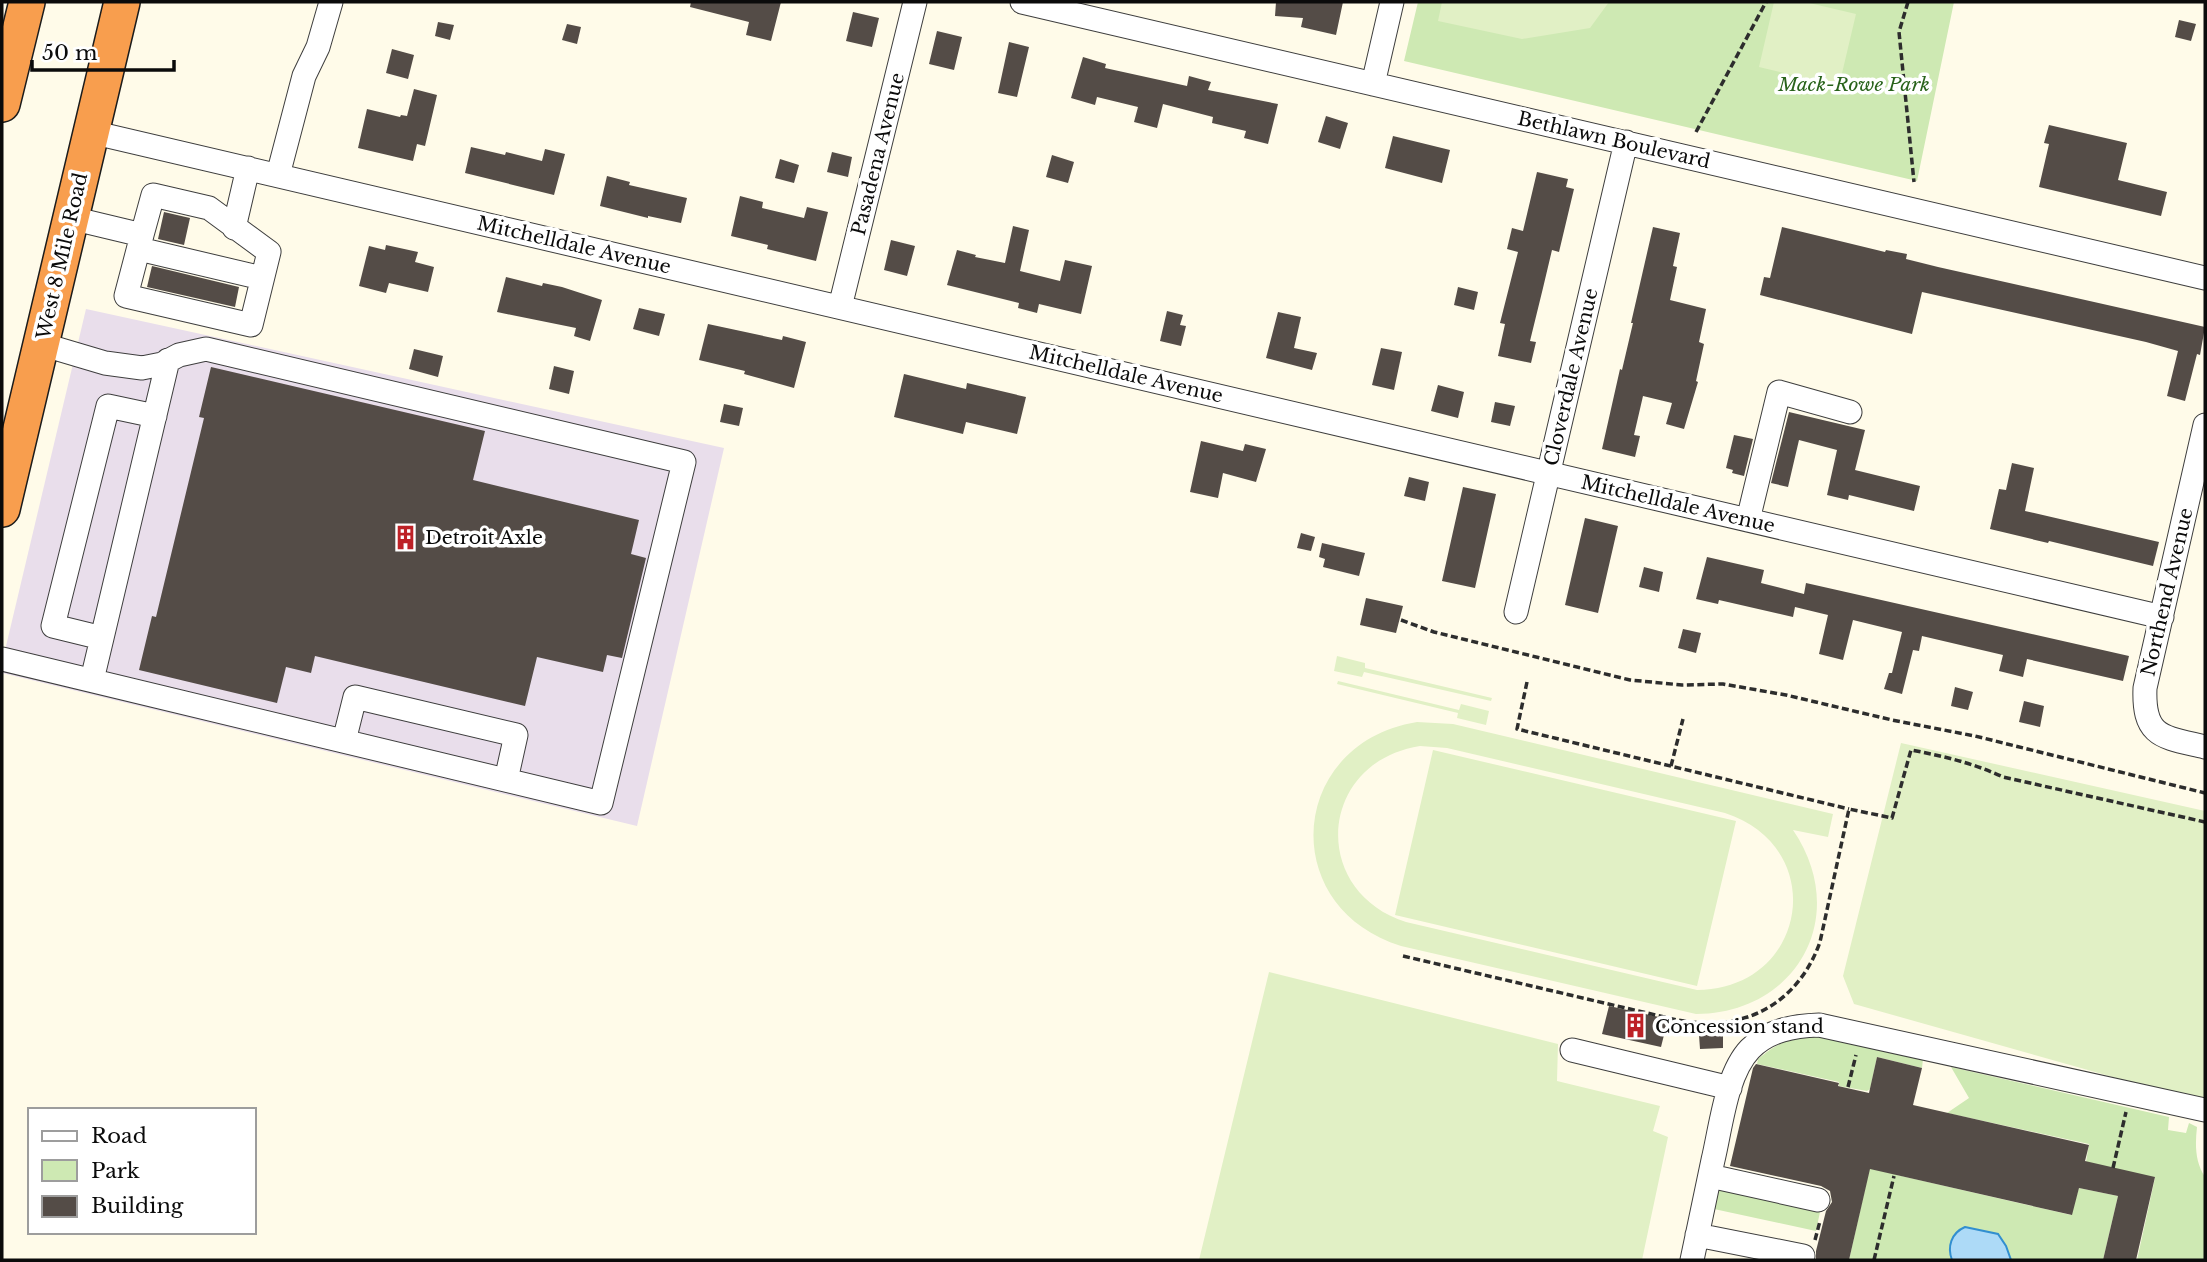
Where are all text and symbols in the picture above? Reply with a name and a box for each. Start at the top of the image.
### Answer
scale bar [32,28,173,72]
text: 50 m [42,40,98,66]
street label: Pasadena Avenue [847,70,909,238]
park label: Mack-Rowe Park [1777,73,1930,96]
street label: Bethlawn Boulevard [1515,107,1713,173]
street label: West 8 Mile Road [31,170,92,343]
street label: Mitchelldale Avenue [475,211,673,279]
street label: Cloverdale Avenue [1539,286,1603,468]
street label: Mitchelldale Avenue [1027,340,1225,408]
street label: Mitchelldale Avenue [1579,470,1777,538]
street label: Northend Avenue [2136,506,2198,678]
building icon: Detroit Axle [391,523,419,551]
place label: Detroit Axle [425,526,543,549]
building icon: Concession stand [1621,1012,1649,1040]
place label: Concession stand [1655,1015,1824,1038]
legend [28,1108,256,1234]
text: Road [91,1123,147,1149]
text: Park [91,1158,140,1184]
text: Building [91,1193,184,1219]

